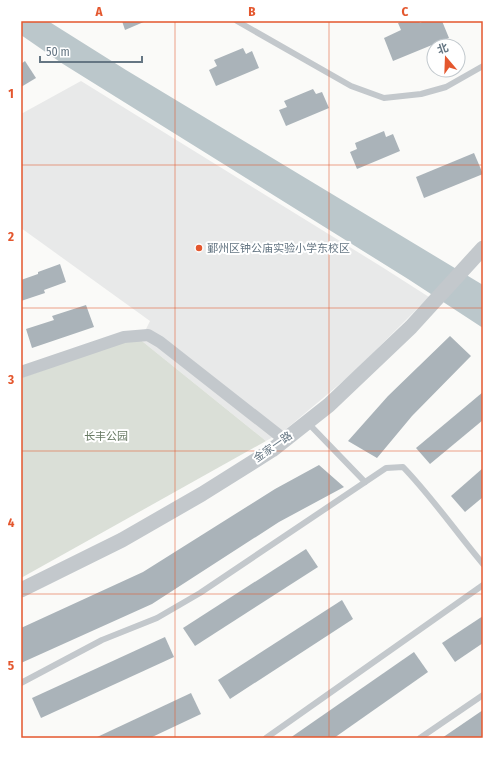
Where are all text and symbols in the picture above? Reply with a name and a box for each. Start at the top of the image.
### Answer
text: A [94,4,103,19]
text: B [248,4,256,19]
text: C [402,4,409,19]
scale bar [40,38,142,64]
north arrow [426,38,466,78]
text: 北 [436,41,450,57]
text: 50 m [46,45,70,59]
text: 1 [8,86,14,101]
text: 2 [7,229,14,244]
place label: 鄞州区钟公庙实验小学东校区 [207,242,350,255]
marker: 鄞州区钟公庙实验小学东校区 [194,243,204,253]
text: 3 [7,372,14,387]
street label: 金家一路 [251,429,295,465]
park label: 长丰公园 [84,430,128,443]
text: 4 [8,515,15,530]
text: 5 [8,658,14,673]

